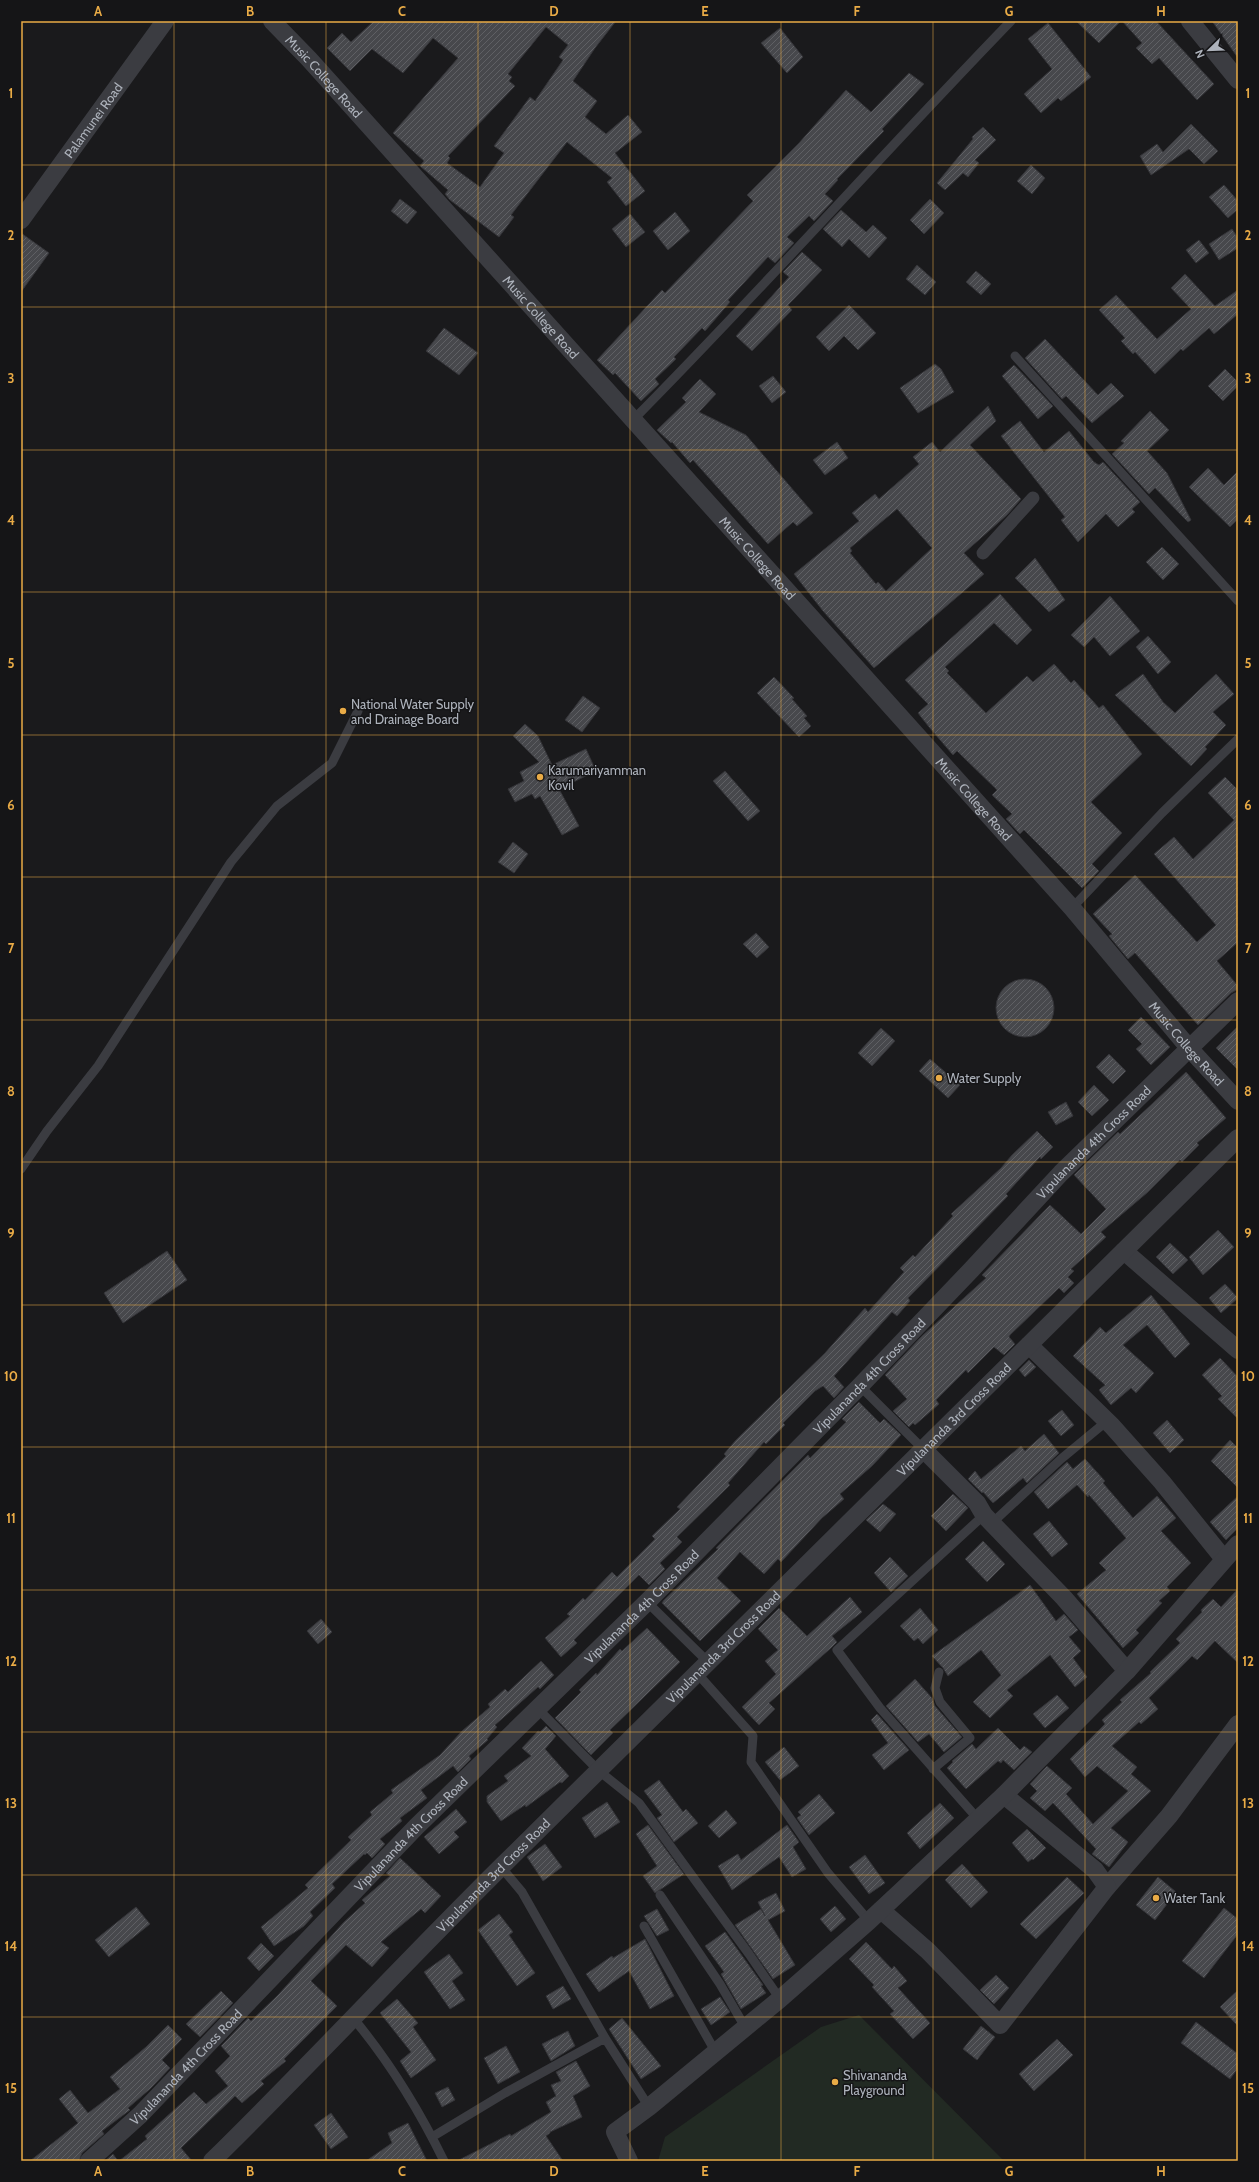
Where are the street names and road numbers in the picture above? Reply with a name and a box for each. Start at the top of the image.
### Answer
street label: Music College Road [282,32,366,121]
street label: Palamunei Road [61,80,126,161]
street label: Music College Road [499,272,582,362]
street label: Music College Road [716,513,799,603]
street label: Music College Road [933,754,1016,844]
street label: Music College Road [1146,998,1228,1089]
street label: Vipulananda 4th Cross Road [1033,1082,1154,1202]
street label: Vipulananda 4th Cross Road [810,1315,929,1437]
street label: Vipulananda 3rd Cross Road [893,1360,1014,1479]
street label: Vipulananda 4th Cross Road [581,1546,702,1667]
street label: Vipulananda 3rd Cross Road [663,1587,784,1707]
street label: Vipulananda 4th Cross Road [351,1773,471,1895]
street label: Vipulananda 3rd Cross Road [433,1815,553,1935]
street label: Vipulananda 4th Cross Road [126,2006,245,2128]

